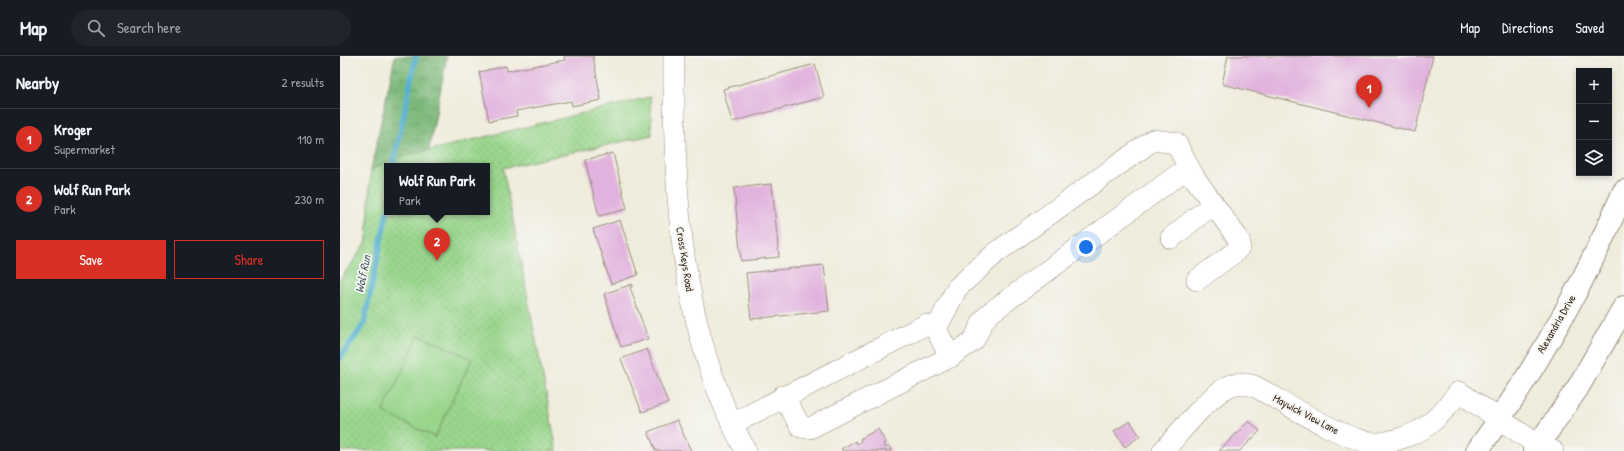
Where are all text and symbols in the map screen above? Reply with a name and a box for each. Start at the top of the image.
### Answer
search box [71,10,351,46]
text: Map [20,15,47,41]
icon: search [85,17,107,39]
text: Search here [117,17,181,38]
text: Map [1460,18,1480,37]
text: Directions [1502,18,1553,37]
text: Saved [1575,18,1604,37]
map controls [1576,68,1612,176]
button: + [1576,68,1612,104]
text: Nearby [16,71,59,94]
text: 2 results [282,73,324,91]
pin: 1 [1356,75,1382,108]
button: − [1576,104,1612,140]
text: Kroger [54,119,92,140]
text: 1 [27,130,31,148]
text: 110 m [297,130,324,148]
text: Supermarket [54,140,115,158]
button: layers [1576,140,1612,176]
popup [384,163,490,215]
text: Wolf Run Park [399,170,475,191]
text: Wolf Run Park [54,179,130,200]
text: 2 [26,190,32,208]
text: 230 m [294,190,324,208]
text: Park [399,191,421,209]
text: Park [54,200,76,218]
street label: Cross Keys Road [673,226,697,293]
pin: 2 [424,228,450,261]
your location [1076,237,1096,257]
button: Save [16,240,166,279]
button: Share [174,240,324,279]
water label: Wolf Run [350,252,375,294]
street label: Alexandria Drive [1534,292,1579,356]
street label: Maywick View Lane [1271,391,1342,438]

